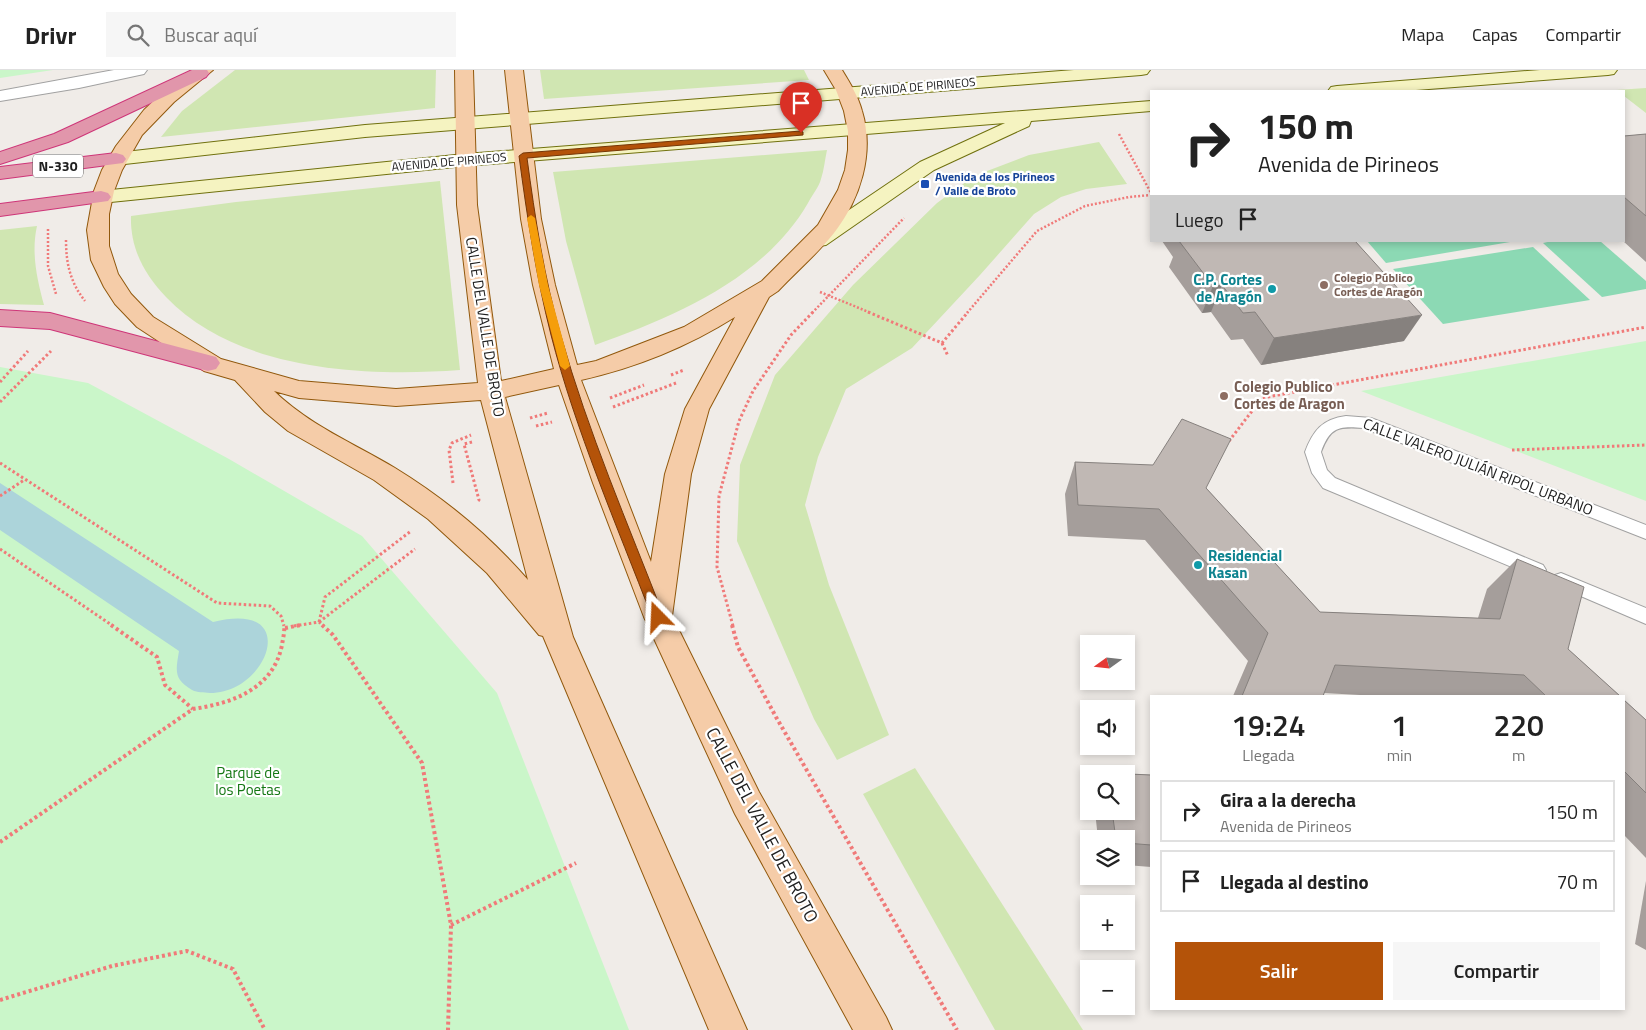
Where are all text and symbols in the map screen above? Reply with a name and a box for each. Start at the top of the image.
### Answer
search box [106,12,456,57]
text: Drivr [25,17,76,53]
text: Buscar aquí [164,20,257,49]
icon: search [124,21,152,49]
text: Mapa [1401,21,1444,48]
text: Capas [1472,21,1518,48]
text: Compartir [1546,21,1621,48]
street label: AVENIDA DE PIRINEOS [860,72,976,101]
pin [780,82,822,133]
icon: arrive [787,89,815,117]
text: 150 m [1258,99,1354,153]
icon: right [1175,110,1240,175]
street label: AVENIDA DE PIRINEOS [391,147,507,176]
text: Avenida de Pirineos [1258,147,1439,181]
road number: N-330 [33,154,83,178]
place label: Avenida de los Pirineos / Valle de Broto [935,167,1055,200]
marker: Avenida de los Pirineos / Valle de Broto [919,178,931,190]
text: Luego [1175,205,1224,234]
icon: arrive [1234,205,1262,233]
street label: CALLE DEL VALLE DE BROTO [460,235,511,418]
place label: C.P. Cortes de Aragón [1193,268,1262,308]
place label: Colegio Público Cortes de Aragón [1334,268,1423,301]
marker: Colegio Público Cortes de Aragón [1318,279,1330,291]
marker: C.P. Cortes de Aragón [1266,283,1278,295]
place label: Colegio Publico Cortes de Aragon [1234,375,1345,415]
marker: Colegio Publico Cortes de Aragon [1218,390,1230,402]
street label: CALLE VALERO JULIÁN RIPOL URBANO [1360,412,1597,521]
place label: Residencial Kasan [1208,544,1282,584]
marker: Residencial Kasan [1192,559,1204,571]
position arrow [631,590,683,642]
north arrow [1080,635,1135,690]
map controls [1080,635,1135,1015]
button: sound [1080,700,1135,755]
text: 19:24 [1231,702,1306,748]
text: 1 [1391,702,1408,748]
text: 220 [1493,702,1544,748]
street label: CALLE DEL VALLE DE BROTO [699,722,826,927]
text: Llegada [1242,743,1294,767]
text: min [1387,743,1412,767]
text: m [1512,743,1525,767]
park label: Parque de los Poetas [215,761,281,801]
button: search [1080,765,1135,820]
text: Gira a la derecha [1220,785,1356,814]
icon: right [1177,797,1205,825]
text: 150 m [1546,797,1598,826]
text: Avenida de Pirineos [1220,814,1352,838]
button: layers [1080,830,1135,885]
icon: arrive [1177,867,1205,895]
text: Llegada al destino [1220,867,1369,896]
text: 70 m [1557,867,1598,896]
button: + [1080,895,1135,950]
button: Salir [1175,942,1383,1000]
button: Compartir [1393,942,1600,1000]
button: − [1080,960,1135,1015]

